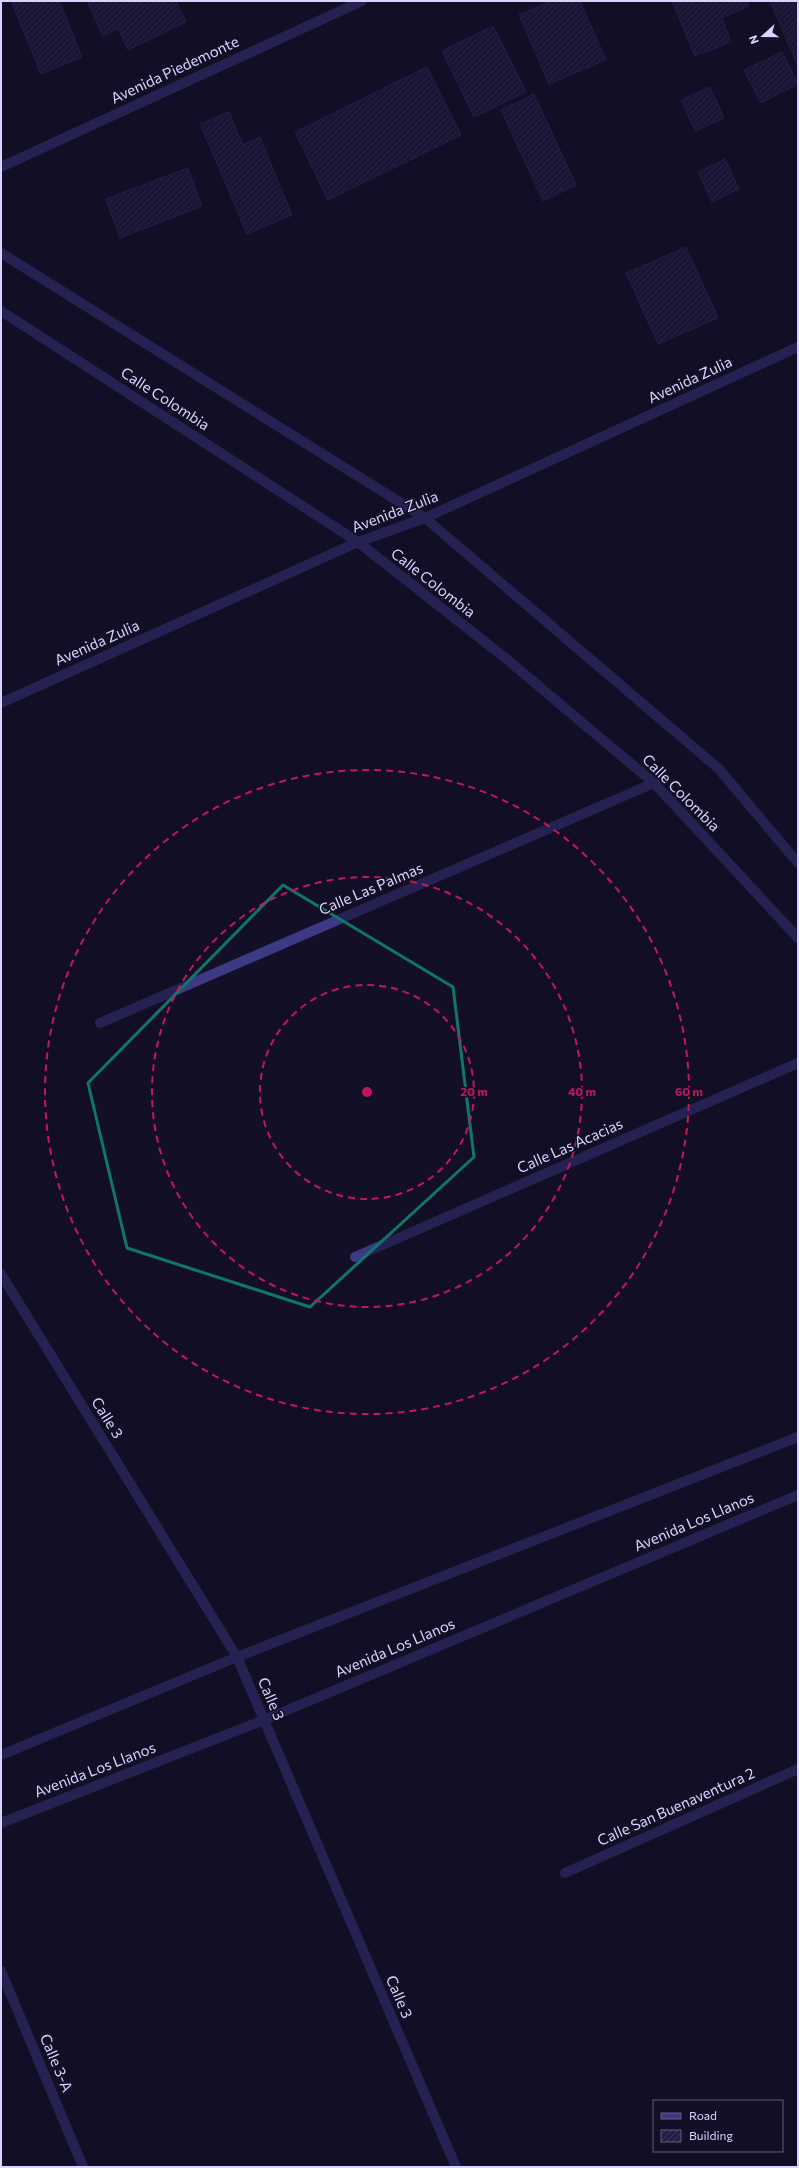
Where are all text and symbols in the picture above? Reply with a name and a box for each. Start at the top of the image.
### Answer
north arrow [743,16,783,56]
street label: Avenida Piedemonte [108,31,242,107]
text: N [746,34,761,46]
street label: Avenida Zulia [645,352,735,406]
street label: Calle Colombia [118,363,213,434]
street label: Avenida Zulia [349,486,440,536]
street label: Calle Colombia [388,544,479,621]
street label: Avenida Zulia [51,615,142,669]
street label: Calle Colombia [639,750,724,835]
street label: Calle Las Palmas [316,858,426,918]
text: 20 m [460,1084,488,1098]
text: 40 m [568,1084,596,1098]
text: 60 m [675,1084,703,1098]
centre of rings [360,1085,374,1099]
street label: Calle Las Acacias [514,1114,625,1176]
street label: Calle 3 [88,1394,127,1441]
street label: Avenida Los Llanos [631,1488,756,1554]
street label: Avenida Los Llanos [332,1614,457,1680]
street label: Calle 3 [255,1674,289,1723]
street label: Avenida Los Llanos [31,1738,158,1800]
street label: Calle San Buenaventura 2 [594,1763,757,1849]
street label: Calle 3 [383,1972,417,2021]
street label: Calle 3-A [37,2031,77,2094]
legend [653,2100,783,2152]
text: Road [689,2108,717,2122]
text: Building [689,2128,733,2142]

